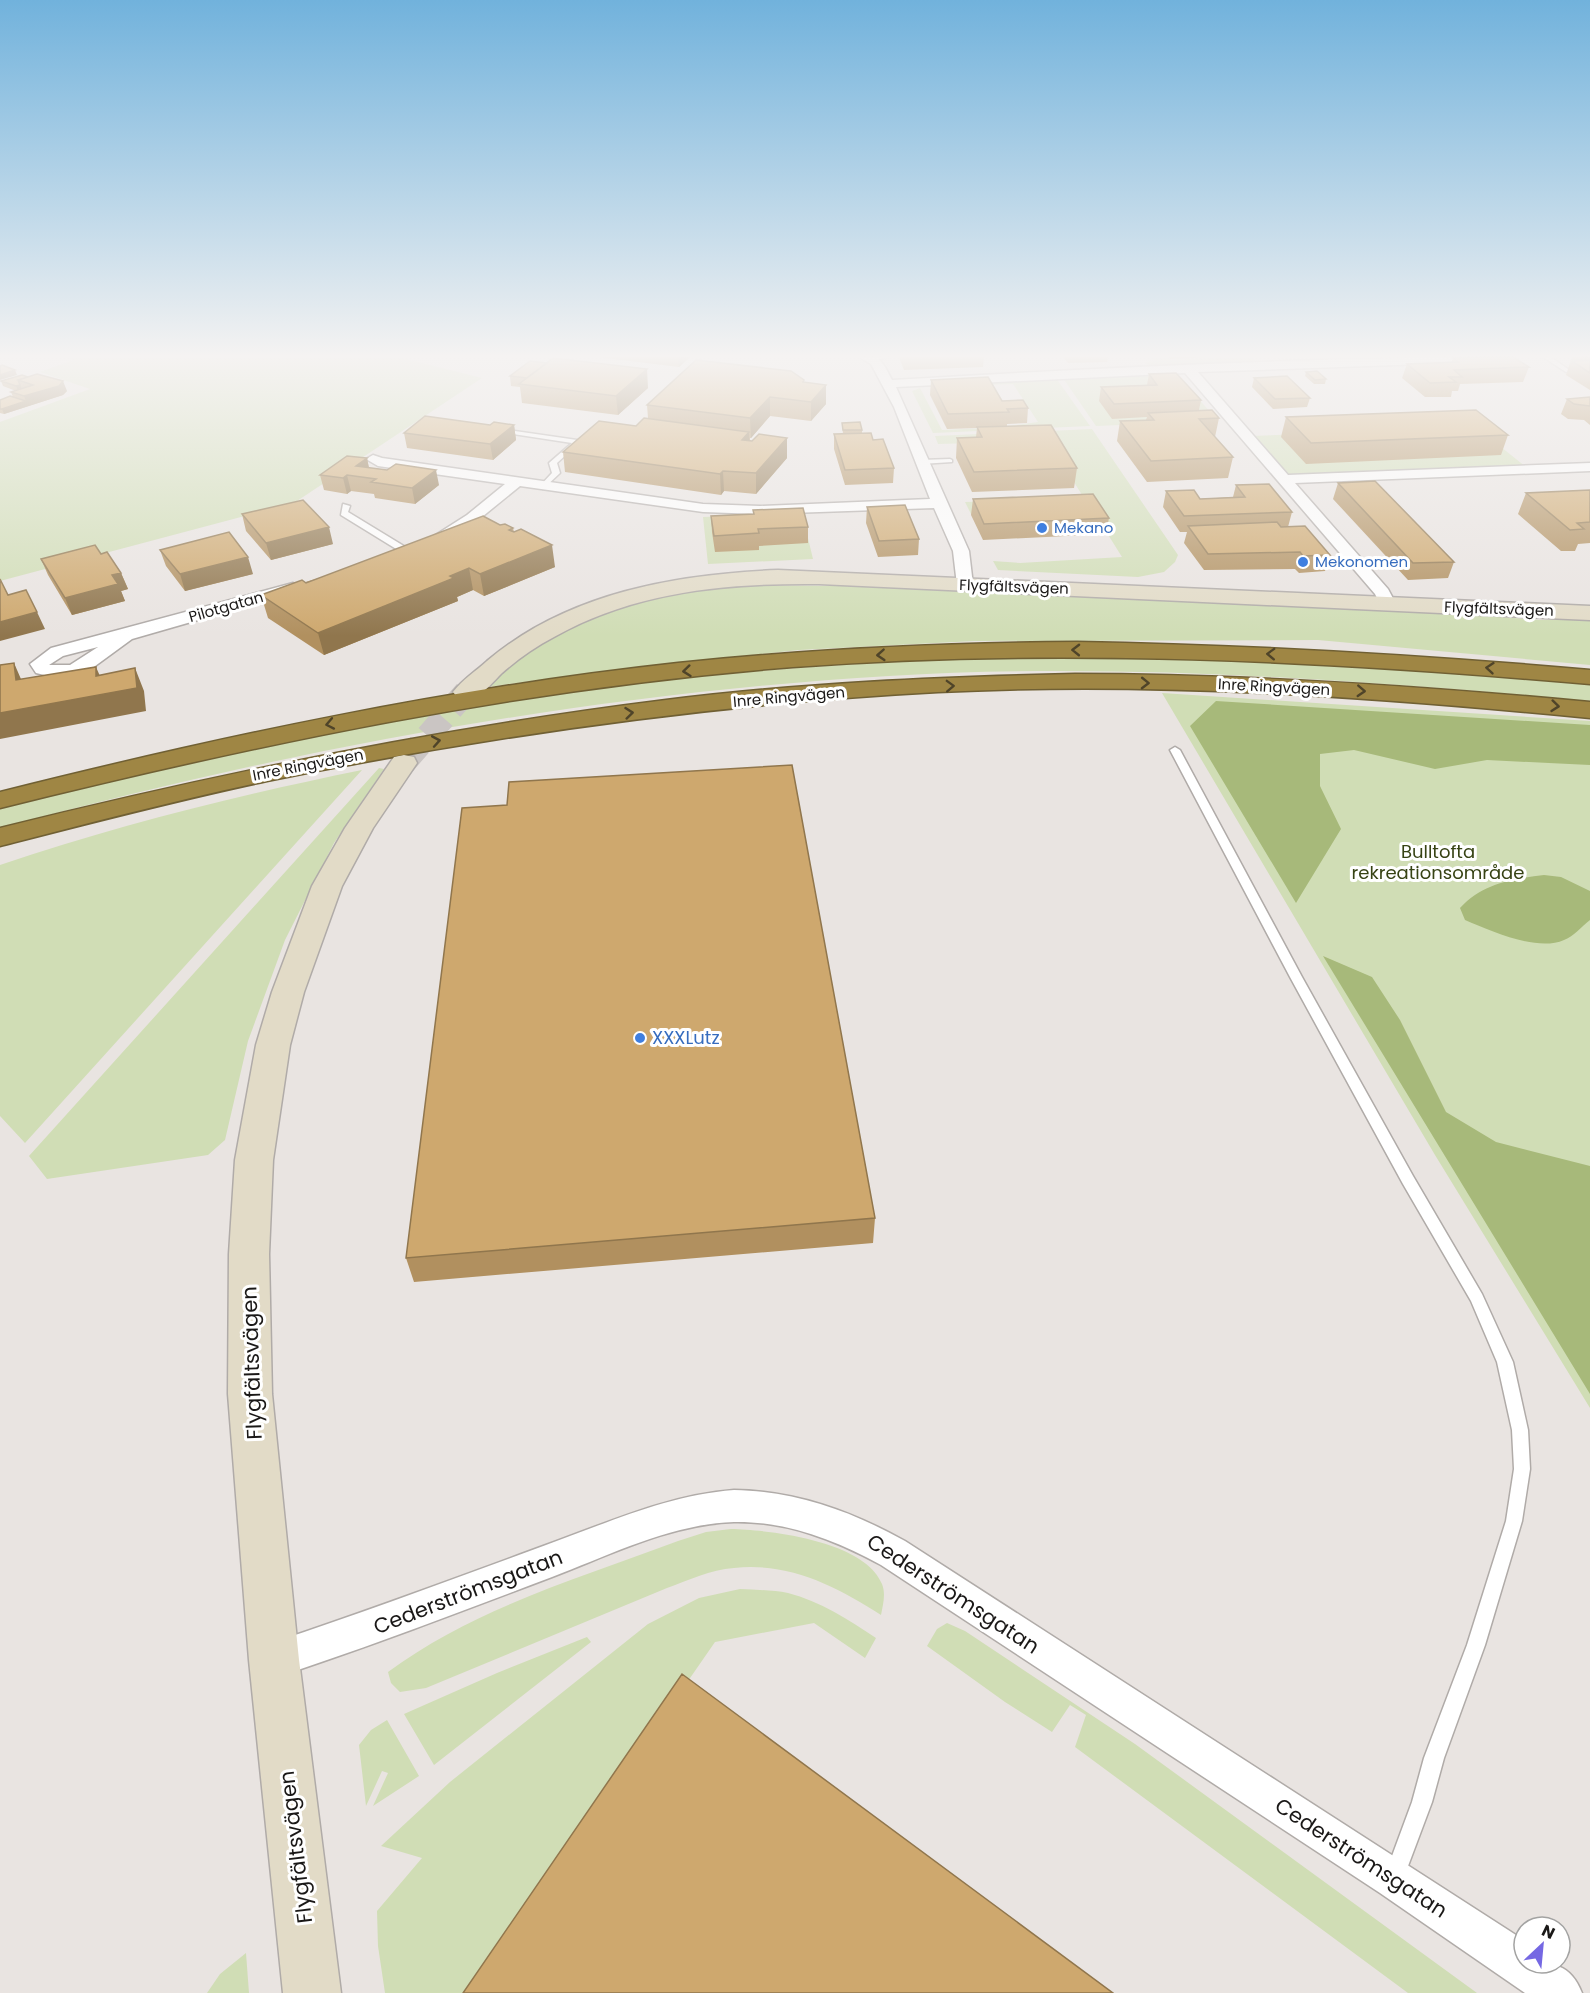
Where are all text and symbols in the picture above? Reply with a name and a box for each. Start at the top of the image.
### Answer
place label: Mekano [1054,517,1113,538]
marker: Mekano [1035,521,1049,535]
place label: Mekonomen [1315,551,1408,572]
marker: Mekonomen [1296,555,1310,569]
street label: Flygfältsvägen [959,574,1069,599]
street label: Pilotgatan [186,586,266,627]
street label: Flygfältsvägen [1444,596,1554,621]
one-way arrow [1072,644,1081,656]
one-way arrow [877,648,886,661]
one-way arrow [1267,648,1276,661]
one-way arrow [1485,662,1494,675]
one-way arrow [683,664,692,677]
street label: Inre Ringvägen [1217,673,1331,700]
one-way arrow [1141,676,1150,689]
one-way arrow [946,679,955,692]
street label: Inre Ringvägen [732,681,846,712]
one-way arrow [1356,684,1365,697]
one-way arrow [1551,699,1560,712]
one-way arrow [625,707,634,720]
one-way arrow [325,717,335,730]
one-way arrow [431,735,441,748]
street label: Inre Ringvägen [251,743,365,786]
park label: Bulltofta rekreationsområde [1352,839,1524,885]
place label: XXXLutz [652,1025,720,1050]
marker: XXXLutz [633,1031,647,1045]
street label: Flygfältsvägen [234,1286,269,1440]
street label: Cederströmsgatan [861,1527,1045,1660]
street label: Cederströmsgatan [369,1542,567,1641]
street label: Flygfältsvägen [272,1769,319,1925]
street label: Cederströmsgatan [1269,1791,1453,1924]
north arrow [1512,1915,1572,1975]
text: N [1538,1919,1559,1945]

